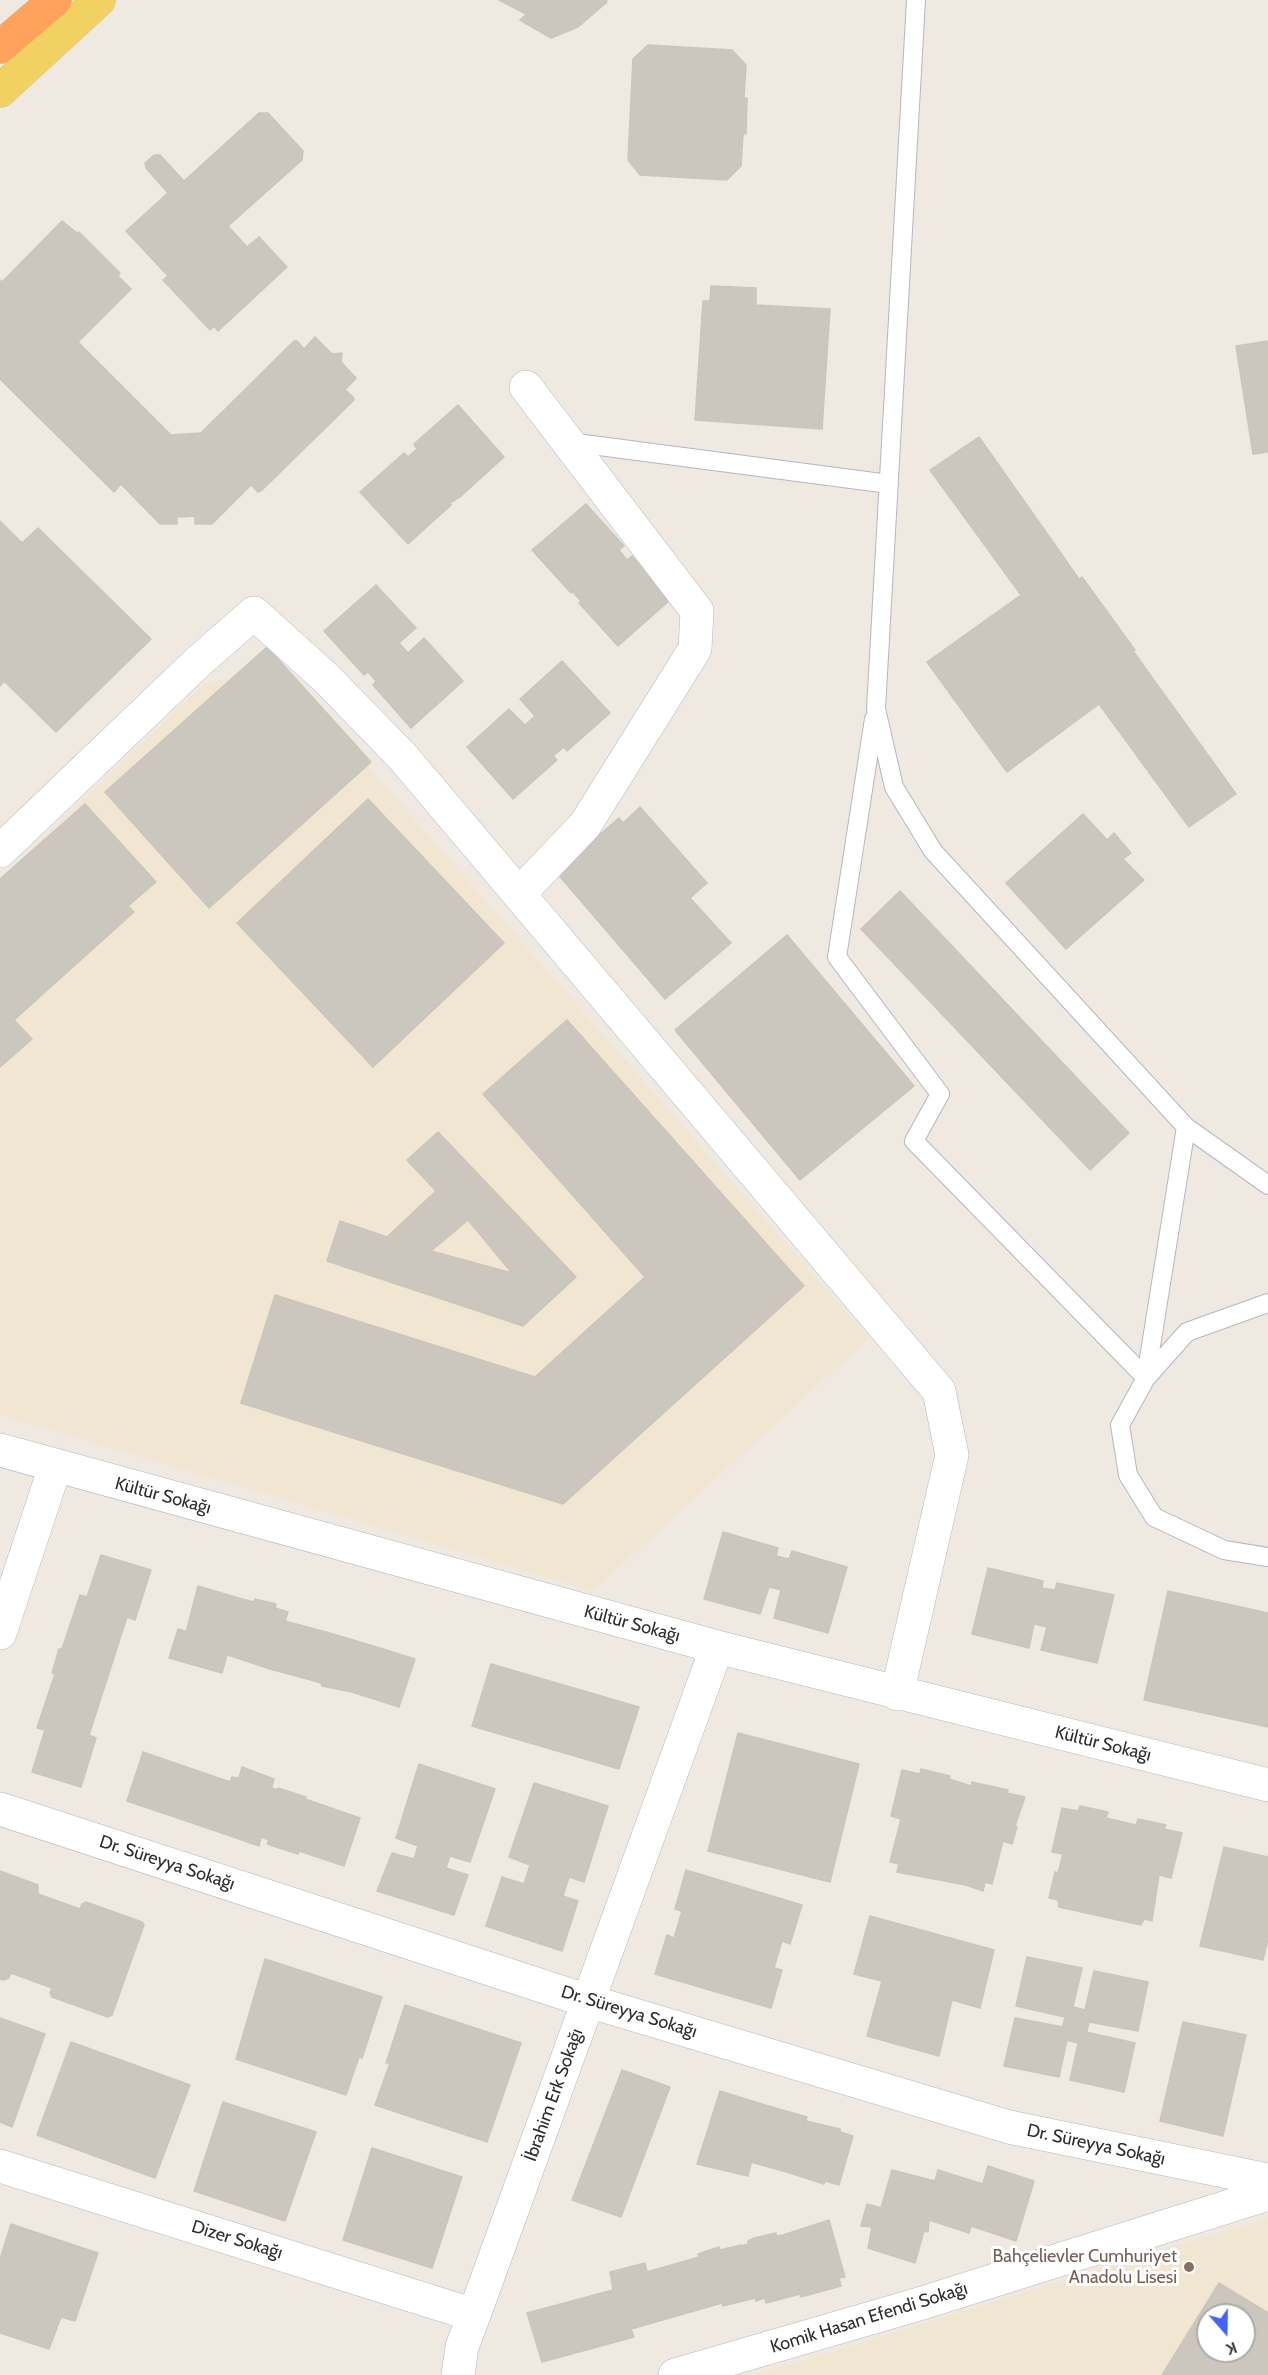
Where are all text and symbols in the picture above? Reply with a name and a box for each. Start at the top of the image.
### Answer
street label: Kültür Sokağı [113,1473,213,1519]
street label: Kültür Sokağı [582,1601,682,1647]
street label: Kültür Sokağı [1053,1722,1153,1766]
street label: Dr. Süreyya Sokağı [97,1831,237,1895]
street label: Dr. Süreyya Sokağı [558,1981,700,2043]
street label: İbrahim Erk Sokağı [520,2026,588,2164]
street label: Dr. Süreyya Sokağı [1025,2120,1167,2170]
street label: Dizer Sokağı [189,2216,285,2264]
place label: Bahçelievler Cumhuriyet Anadolu Lisesi [993,2246,1177,2288]
marker: Bahçelievler Cumhuriyet Anadolu Lisesi [1182,2260,1196,2274]
street label: Komik Hasan Efendi Sokağı [768,2278,970,2358]
north arrow [1196,2303,1256,2363]
text: K [1224,2338,1240,2359]

